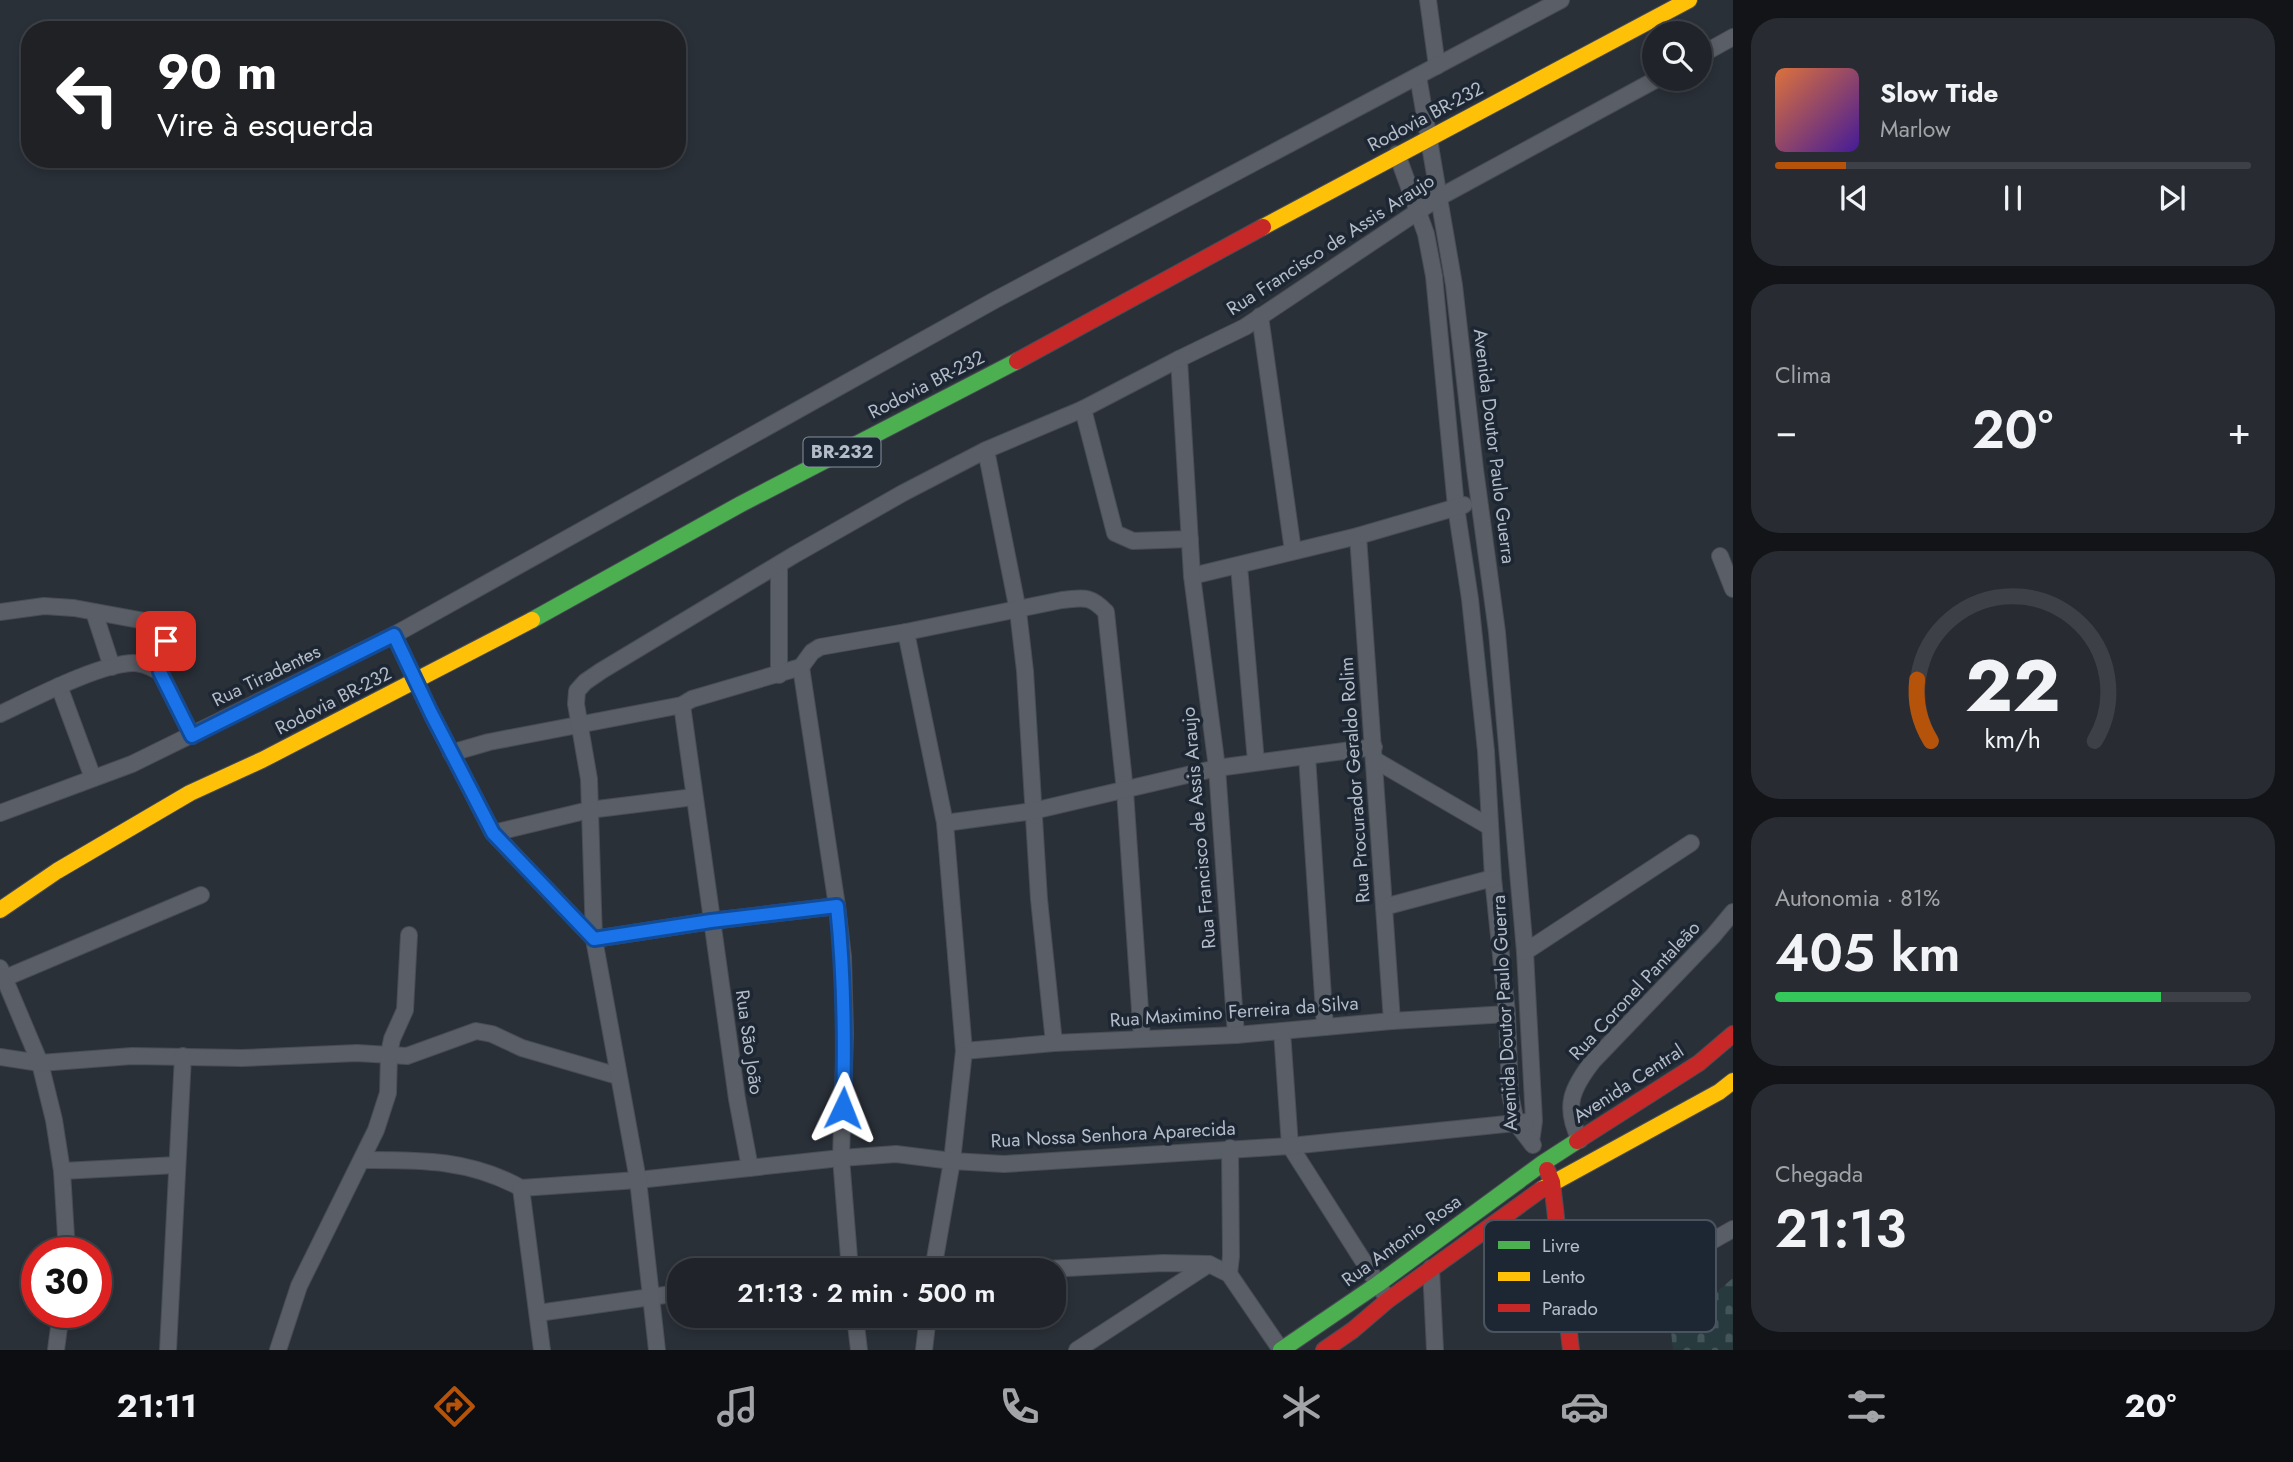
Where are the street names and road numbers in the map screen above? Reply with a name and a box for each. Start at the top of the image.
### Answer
street label: Rodovia BR-232 [1363,75,1488,158]
street label: Rua Francisco de Assis Araujo [1221,167,1439,322]
street label: Avenida Doutor Paulo Guerra [1467,327,1522,565]
street label: Rodovia BR-232 [863,344,989,425]
road number: BR-232 [804,438,880,466]
street label: Rua Tiradentes [208,637,325,713]
street label: Rua Procurador Geraldo Rolim [1332,656,1377,904]
street label: Rodovia BR-232 [270,660,396,741]
street label: Rua Francisco de Assis Araujo [1174,706,1223,950]
street label: Avenida Doutor Paulo Guerra [1485,894,1524,1132]
street label: Rua Coronel Pantaleão [1563,915,1706,1066]
street label: Rua São João [729,988,770,1096]
street label: Rua Maximino Ferreira da Silva [1109,989,1359,1034]
street label: Avenida Central [1567,1037,1689,1129]
street label: Rua Nossa Senhora Aparecida [990,1115,1236,1154]
street label: Rua Antonio Rosa [1336,1188,1467,1293]

